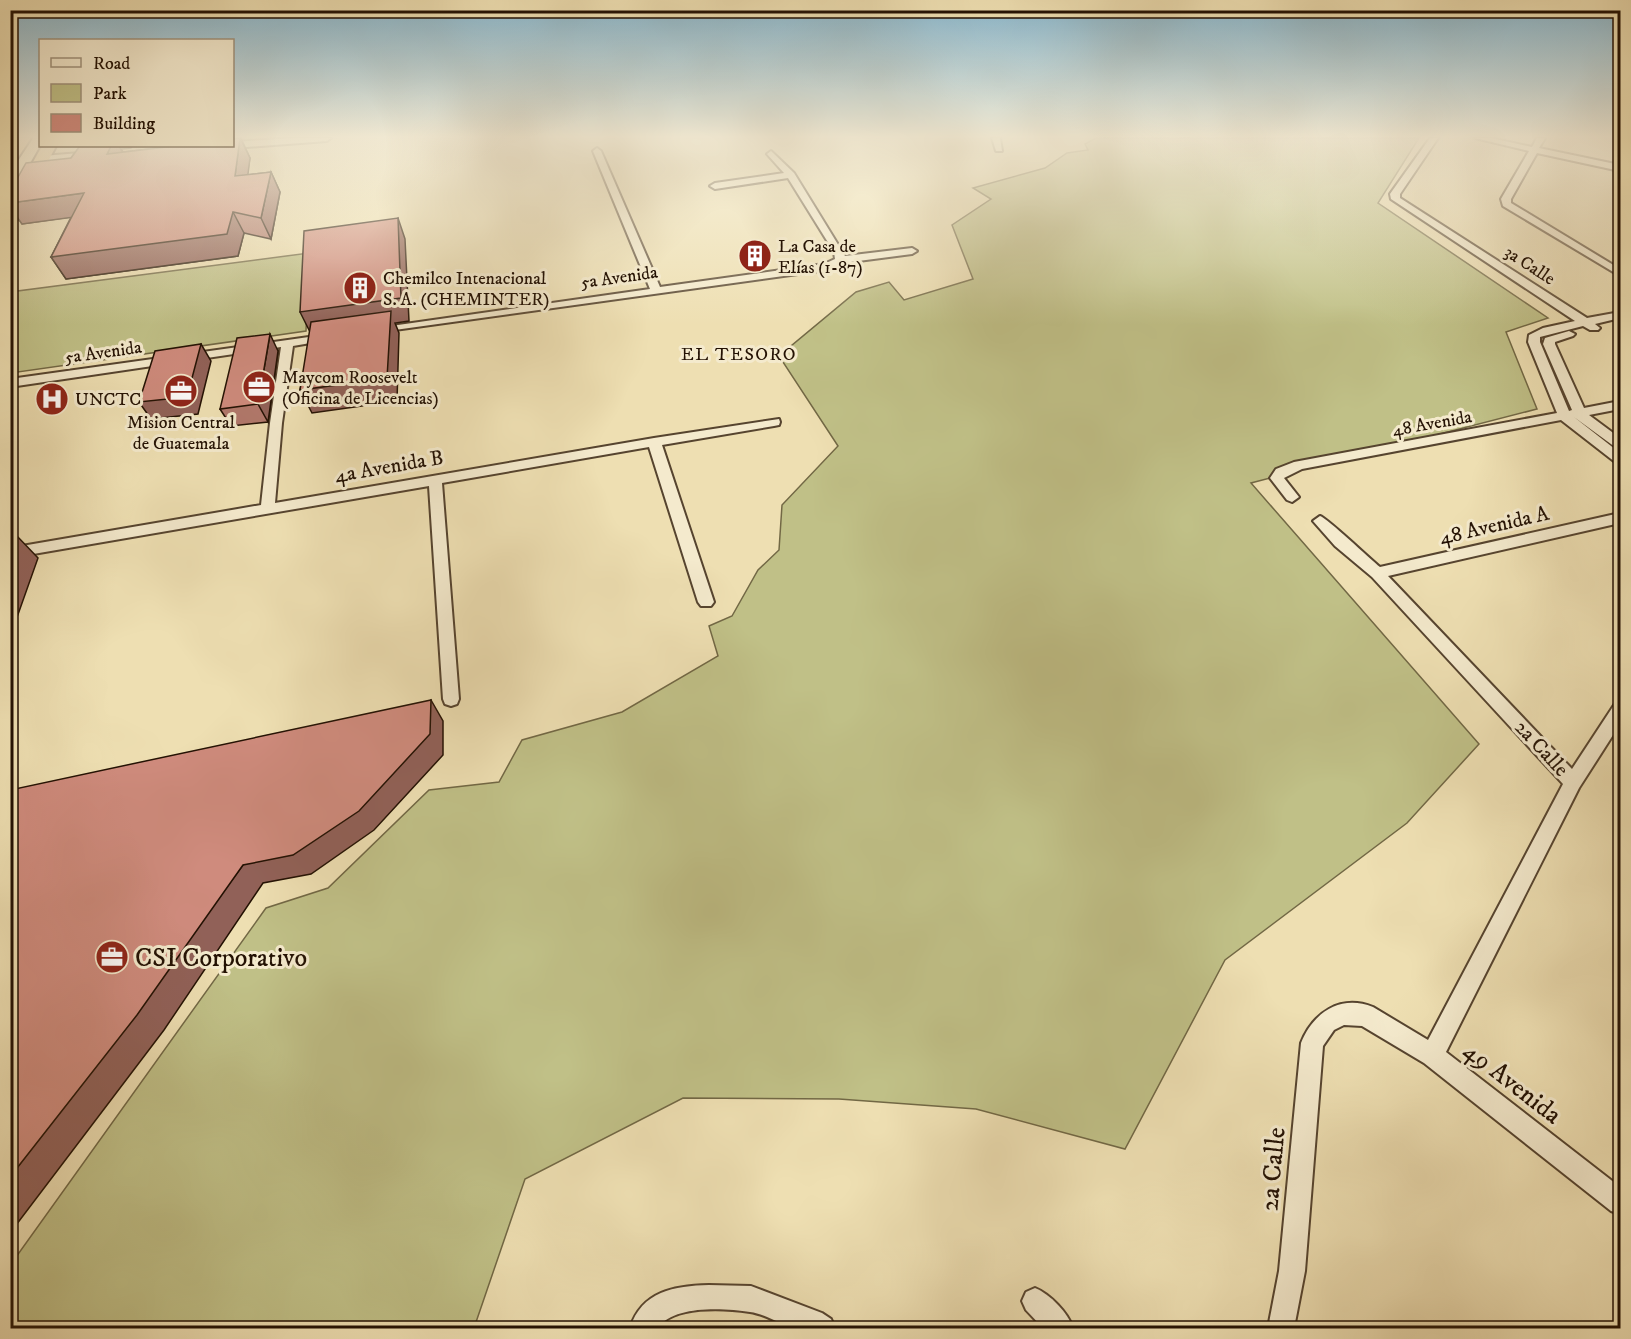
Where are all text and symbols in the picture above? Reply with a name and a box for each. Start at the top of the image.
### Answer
legend [39,39,234,147]
text: Road [93,53,130,75]
text: Park [93,83,127,105]
text: Building [93,113,155,135]
place label: La Casa de Elías (1-87) [778,236,863,279]
building icon: La Casa de Elías (1-87) [737,238,773,274]
street label: 3a Calle [1500,241,1559,290]
street label: 5a Avenida [579,262,659,294]
place label: Chemilco Intenacional S. A. (CHEMINTER) [383,268,549,311]
building icon: Chemilco Intenacional S. A. (CHEMINTER) [342,270,378,306]
street label: 5a Avenida [63,337,143,369]
district label: EL TESORO [681,344,797,366]
place label: Maycom Roosevelt (Oficina de Licencias) [282,367,439,410]
office icon: Maycom Roosevelt (Oficina de Licencias) [241,369,277,405]
office icon: Mision Central de Guatemala [163,373,199,409]
hospital icon: UNCTC [34,381,70,417]
place label: UNCTC [75,389,141,411]
street label: 48 Avenida [1391,406,1474,442]
place label: Mision Central de Guatemala [127,412,236,455]
street label: 4a Avenida B [333,445,446,489]
street label: 48 Avenida A [1437,501,1552,551]
street label: 2a Calle [1509,715,1574,783]
office icon: CSI Corporativo [94,939,130,975]
place label: CSI Corporativo [135,942,307,975]
street label: 49 Avenida [1456,1034,1568,1132]
street label: 2a Calle [1253,1126,1294,1212]

